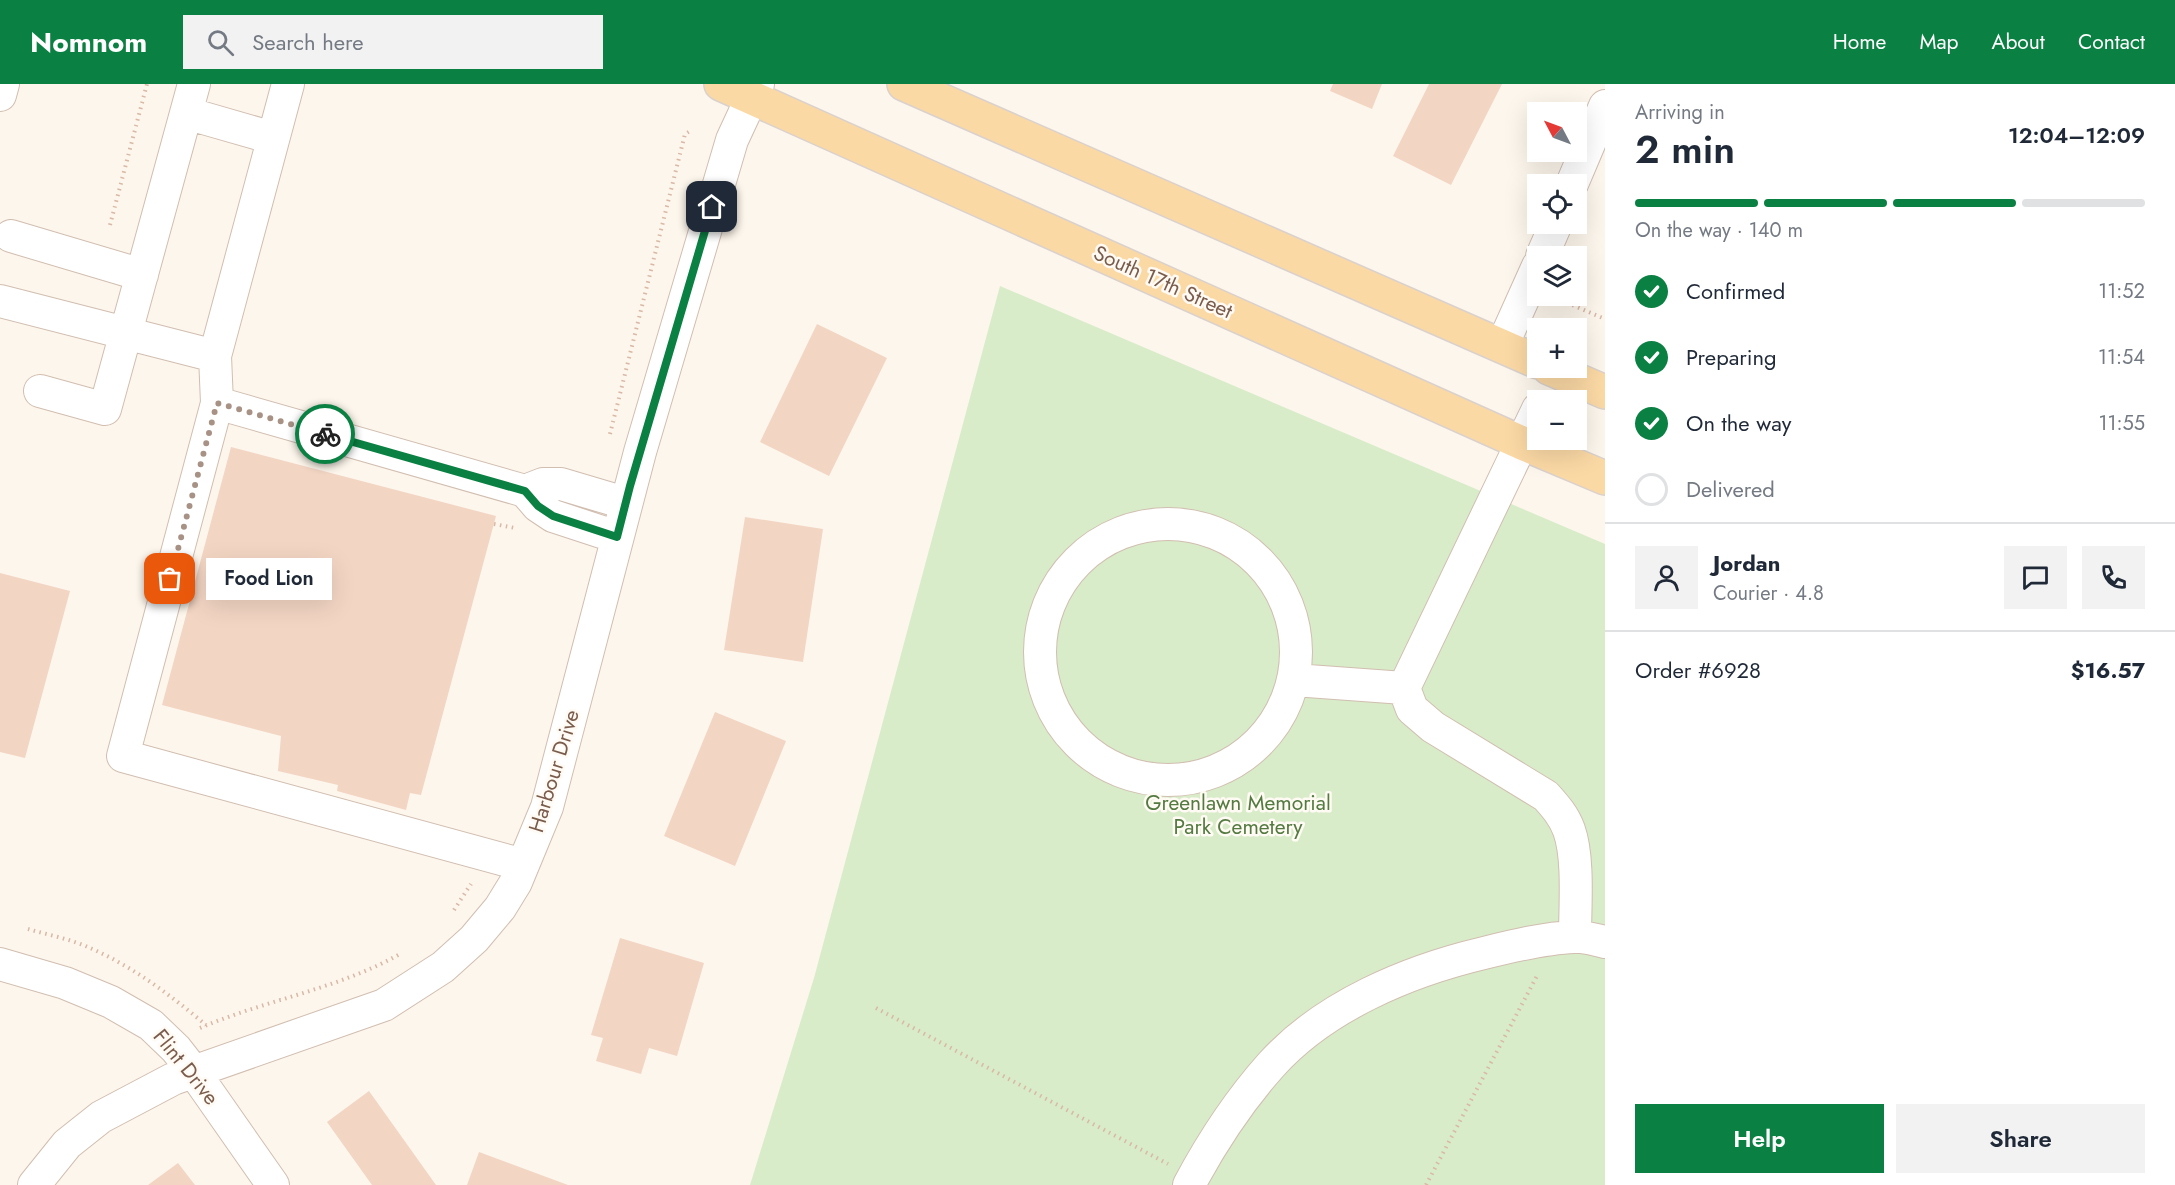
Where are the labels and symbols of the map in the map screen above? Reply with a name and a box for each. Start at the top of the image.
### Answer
north arrow [1527,102,1587,162]
pin [686,181,737,232]
street label: South 17th Street [1089,238,1237,326]
courier [295,404,355,464]
pin [144,553,195,604]
callout: Food Lion [206,558,332,600]
street label: Harbour Drive [521,706,587,836]
park label: Greenlawn Memorial Park Cemetery [1145,788,1331,842]
street label: Flint Drive [146,1023,226,1111]

